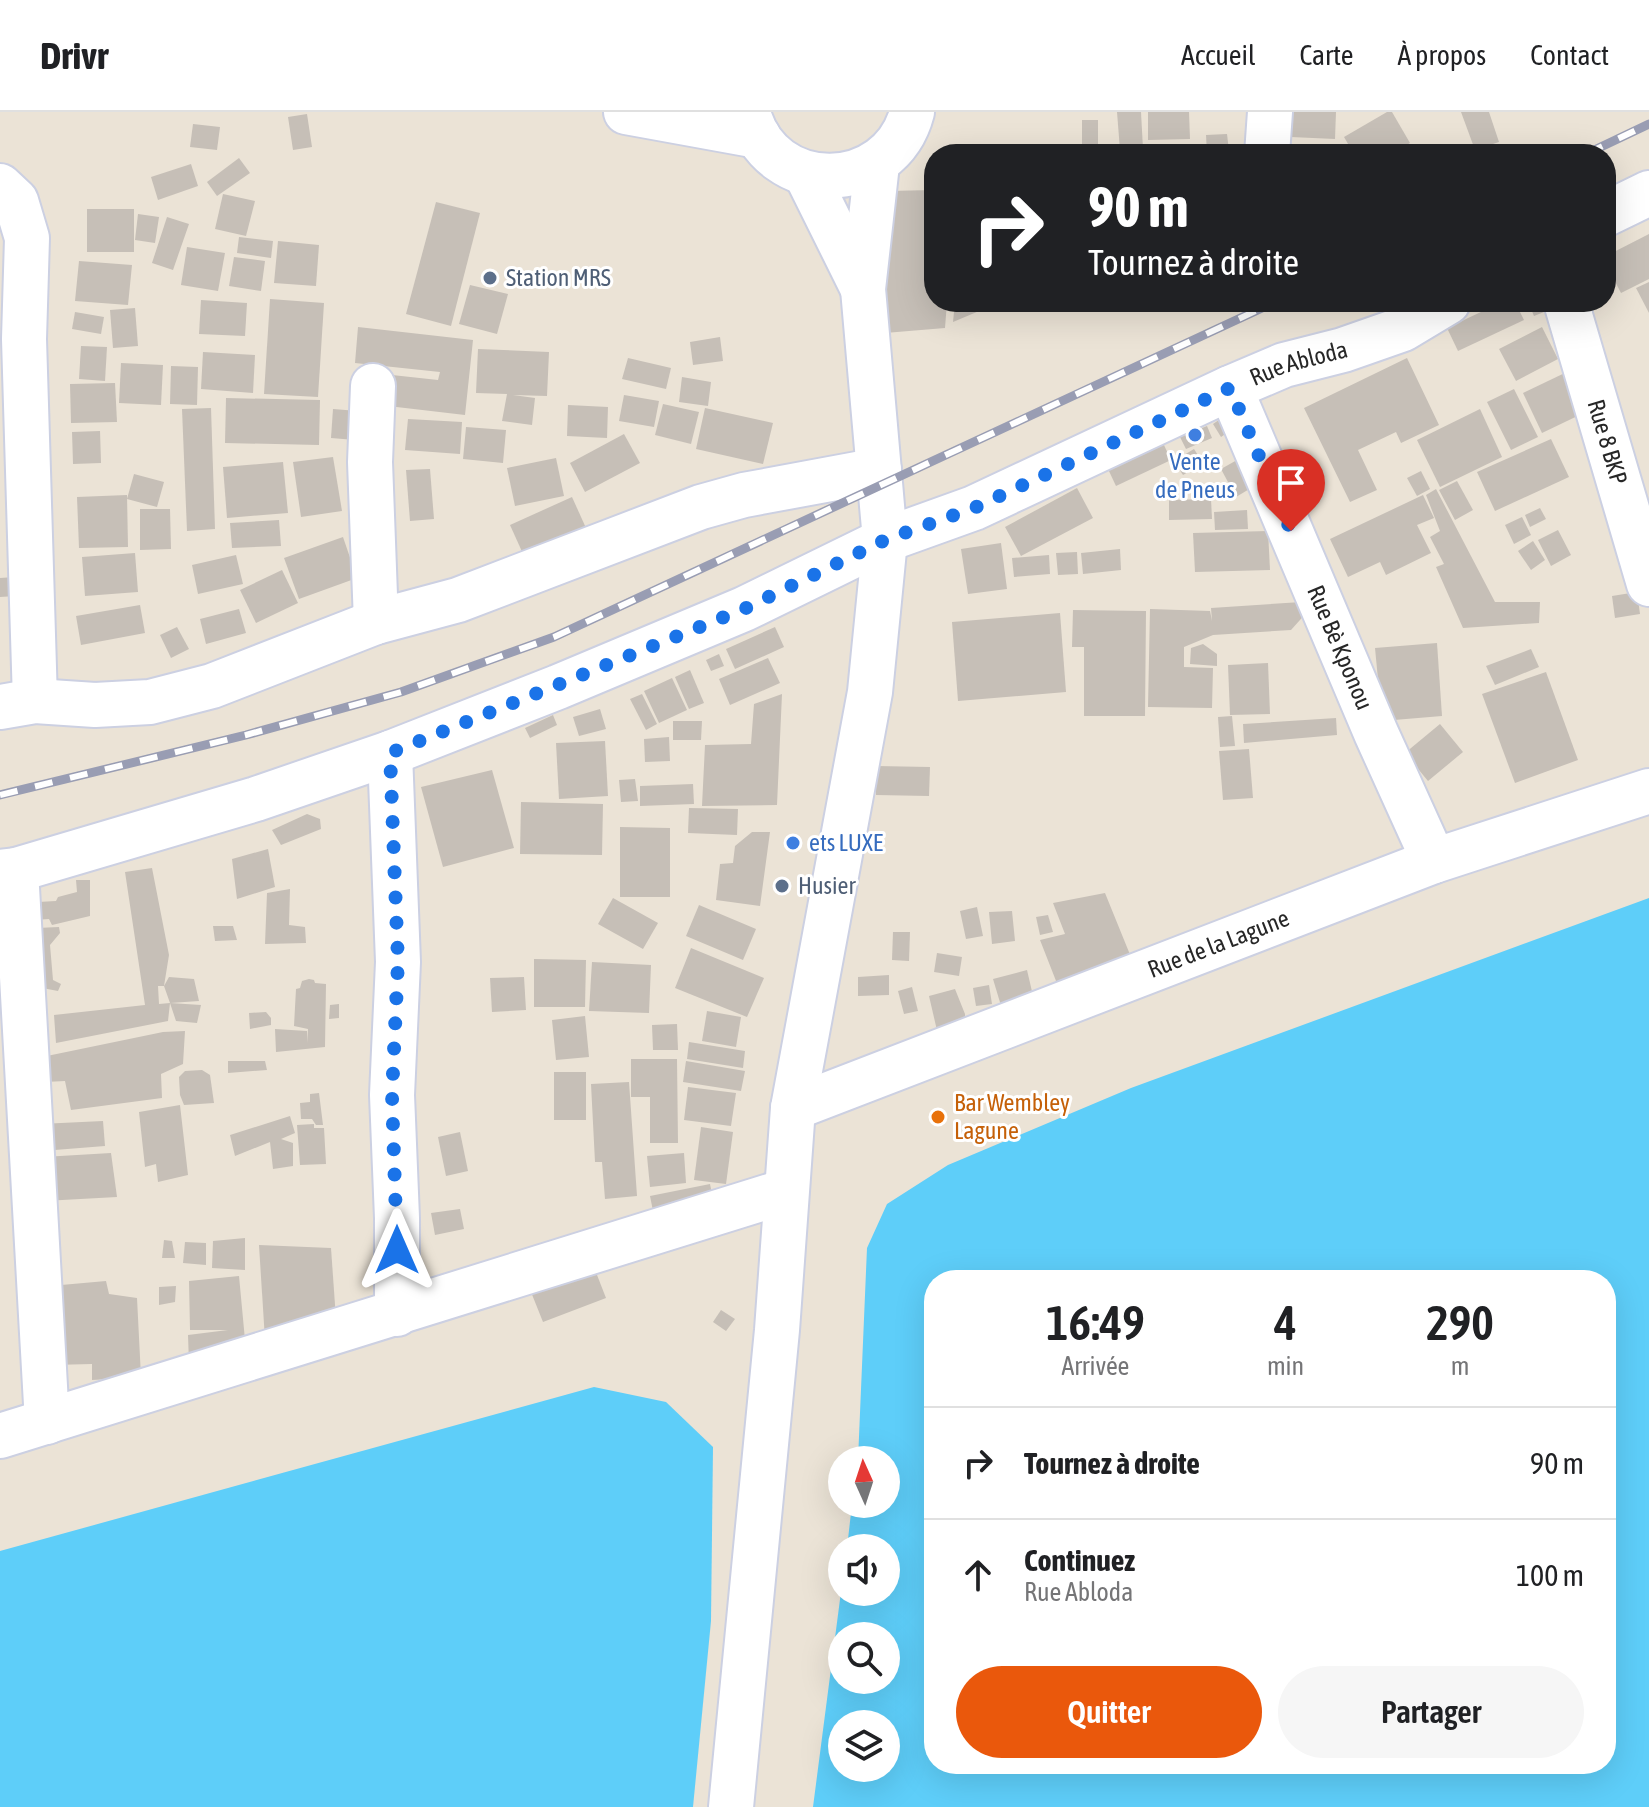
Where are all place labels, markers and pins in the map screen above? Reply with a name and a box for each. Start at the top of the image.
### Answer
place label: Station MRS [506,264,611,291]
marker: Station MRS [481,269,499,287]
marker: Vente de Pneus [1186,426,1204,444]
place label: Vente de Pneus [1155,448,1235,503]
pin [1257,449,1325,531]
place label: ets LUXE [809,829,883,856]
marker: ets LUXE [784,834,802,852]
place label: Husier [798,872,856,899]
marker: Husier [773,877,791,895]
place label: Bar Wembley Lagune [954,1089,1070,1144]
marker: Bar Wembley Lagune [929,1108,947,1126]

